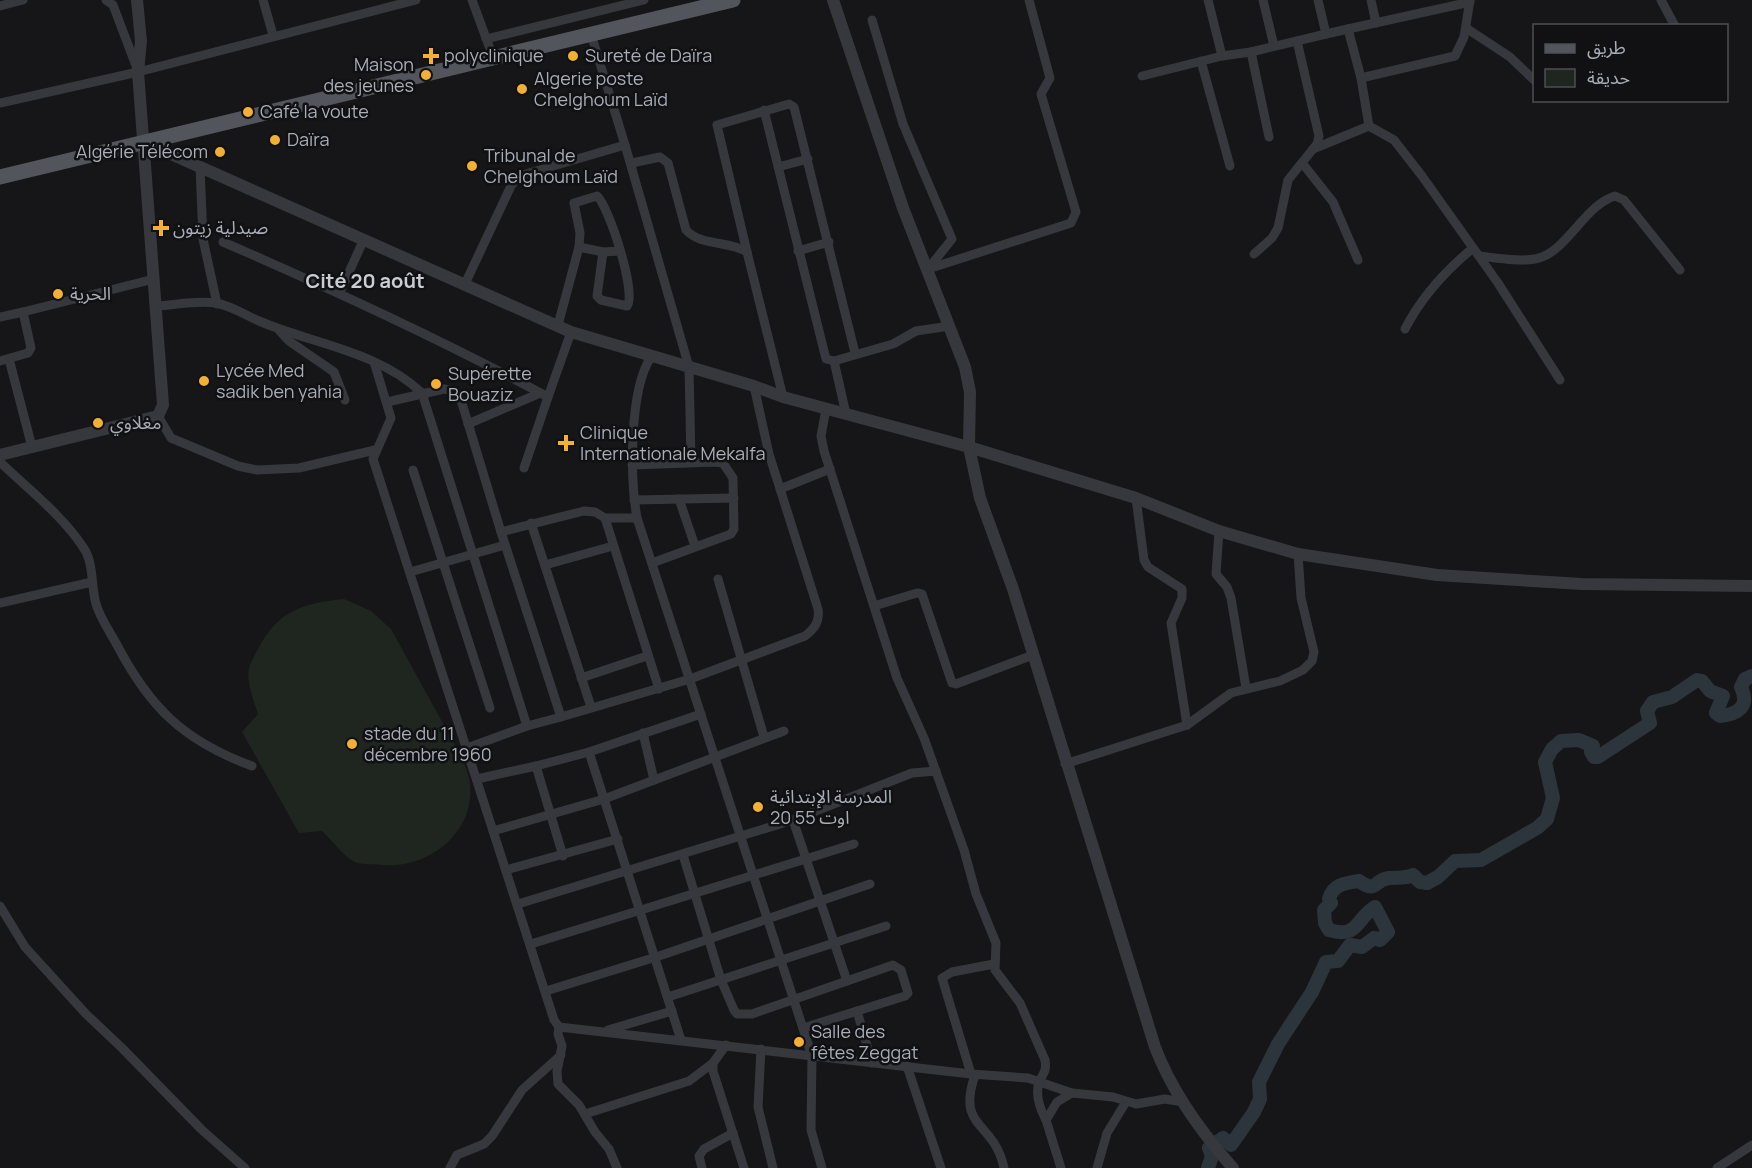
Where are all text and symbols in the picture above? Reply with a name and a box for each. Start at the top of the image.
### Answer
legend [1533,24,1728,102]
text: طريق [1587,35,1626,59]
place label: polyclinique [444,43,544,67]
place label: Sureté de Daïra [585,43,712,67]
marker: polyclinique [422,47,440,65]
marker: Sureté de Daïra [566,49,580,63]
place label: Maison des jeunes [323,52,414,97]
text: حديقة [1587,65,1630,89]
place label: Algerie poste Chelghoum Laïd [534,66,668,111]
marker: Maison des jeunes [419,68,433,82]
marker: Algerie poste Chelghoum Laïd [515,82,529,96]
place label: Café la voute [260,99,369,123]
marker: Café la voute [241,105,255,119]
place label: Daïra [287,127,329,151]
marker: Daïra [268,133,282,147]
place label: Algérie Télécom [76,139,208,163]
place label: Tribunal de Chelghoum Laïd [484,143,618,188]
marker: Algérie Télécom [213,145,227,159]
marker: Tribunal de Chelghoum Laïd [465,159,479,173]
place label: صيدلية زيتون [173,215,268,239]
marker: صيدلية زيتون [154,221,168,235]
district label: Cité 20 août [305,267,425,294]
place label: الحرية [70,281,111,305]
marker: الحرية [51,287,65,301]
place label: Lycée Med sadik ben yahia [216,358,342,403]
place label: Supérette Bouaziz [448,361,532,406]
marker: Lycée Med sadik ben yahia [197,374,211,388]
marker: Supérette Bouaziz [429,377,443,391]
place label: مغلاوي [110,410,161,436]
marker: مغلاوي [91,416,105,430]
place label: Clinique Internationale Mekalfa [580,420,765,465]
marker: Clinique Internationale Mekalfa [557,434,575,452]
place label: stade du 11 décembre 1960 [364,721,492,766]
marker: stade du 11 décembre 1960 [345,737,359,751]
place label: المدرسة الإبتدائية 20 اوت 55 [770,784,892,829]
marker: المدرسة الإبتدائية 20 اوت 55 [751,800,765,814]
place label: Salle des fêtes Zeggat [811,1019,918,1064]
marker: Salle des fêtes Zeggat [792,1035,806,1049]

